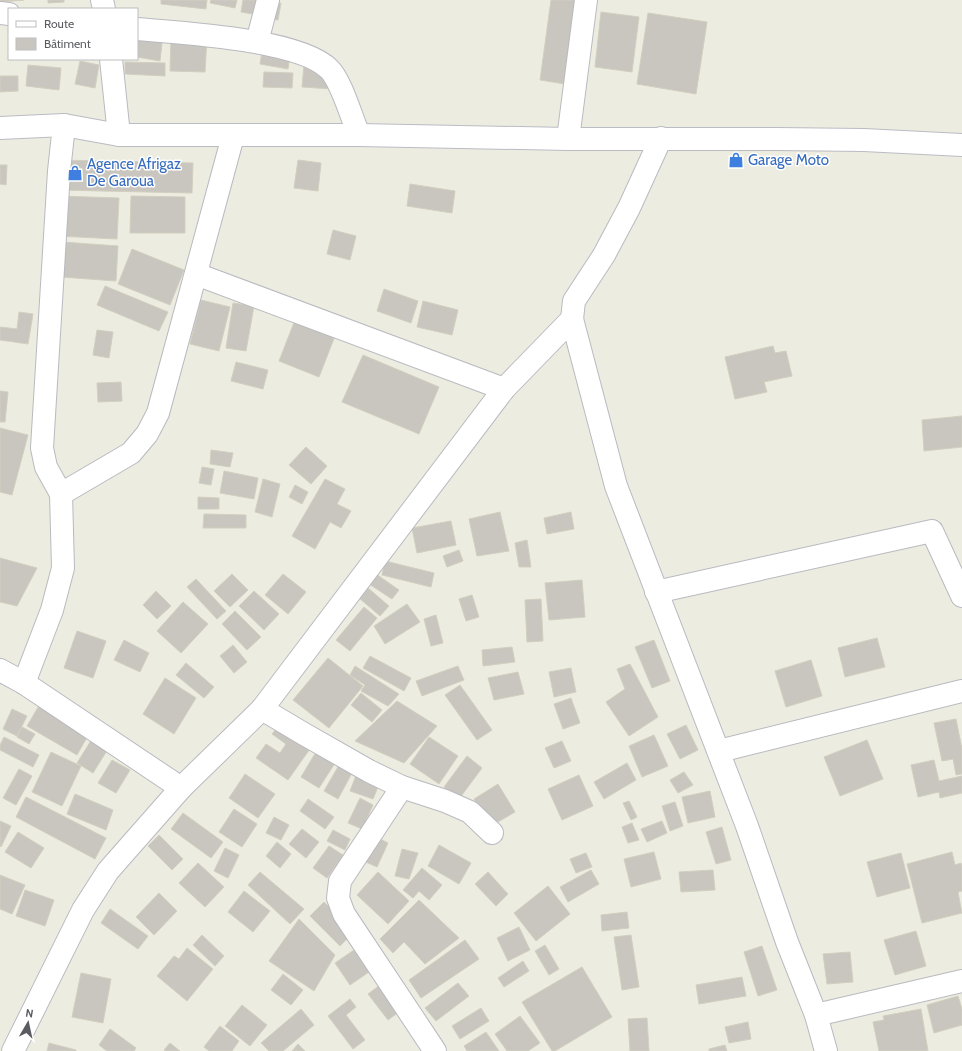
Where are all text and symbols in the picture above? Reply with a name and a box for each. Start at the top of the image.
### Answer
legend [8,8,138,60]
text: Route [44,16,74,31]
text: Bâtiment [44,36,91,51]
shop icon: Garage Moto [727,151,745,169]
place label: Garage Moto [748,151,829,169]
place label: Agence Afrigaz De Garoua [87,155,181,190]
shop icon: Agence Afrigaz De Garoua [66,164,84,182]
north arrow [8,1003,48,1043]
text: N [25,1006,35,1021]

